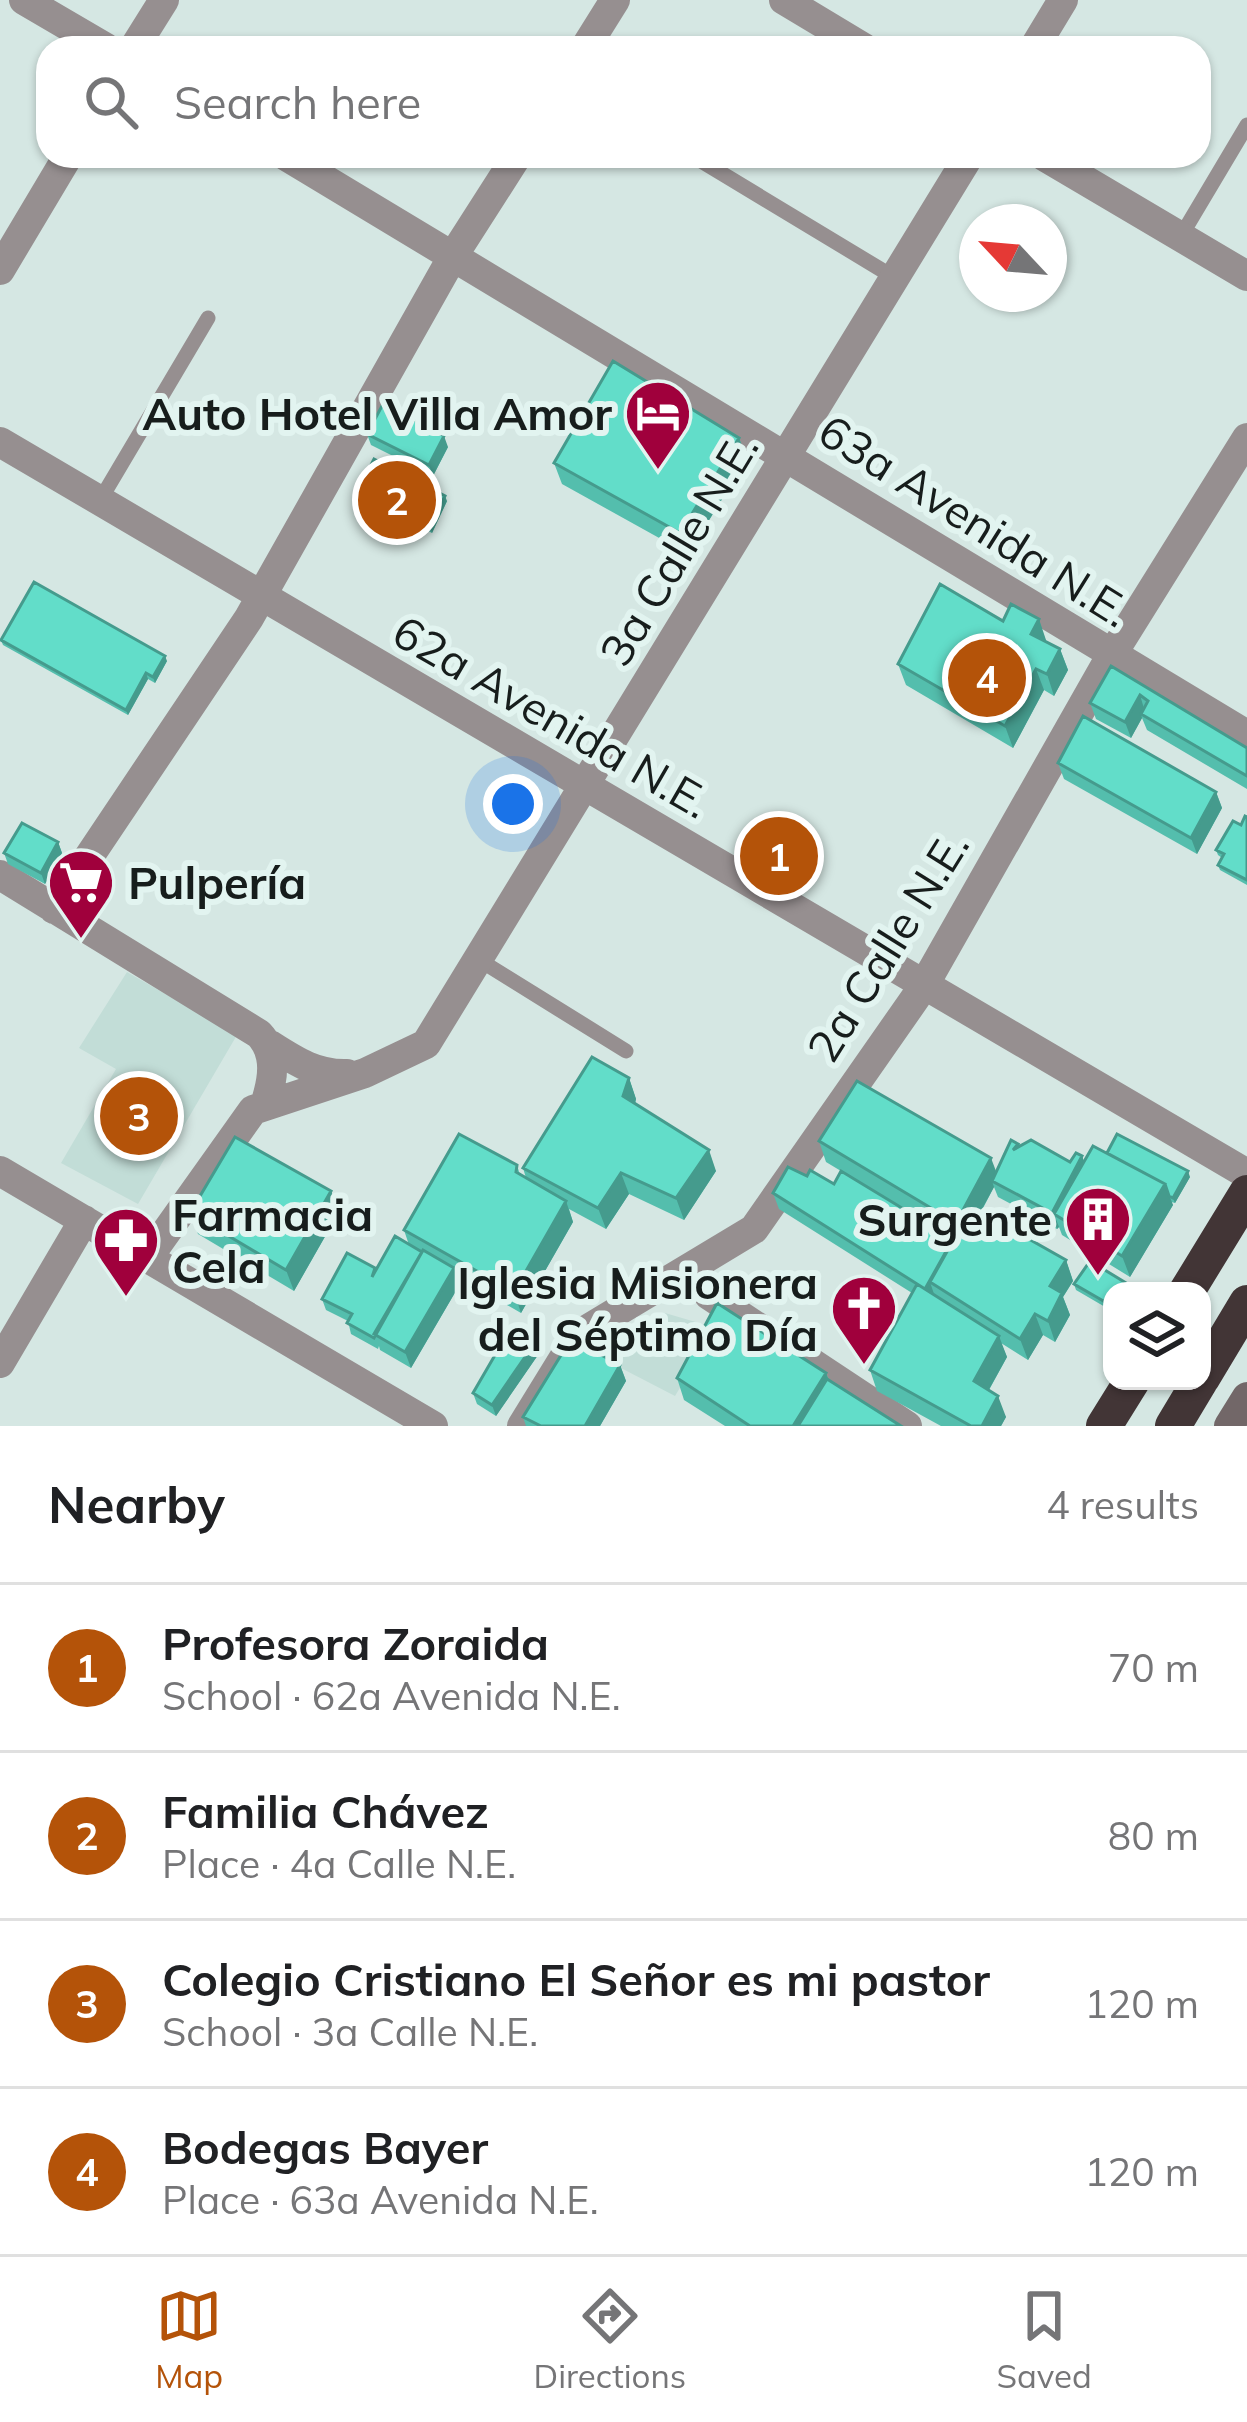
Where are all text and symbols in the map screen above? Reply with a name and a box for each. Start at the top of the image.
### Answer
search box [36,36,1211,168]
icon: search [78,69,144,135]
text: Search here [174,74,421,130]
north arrow [959,204,1067,312]
hotel icon: Auto Hotel Villa Amor [623,378,693,472]
place label: Auto Hotel Villa Amor [142,385,612,441]
street label: 63a Avenida N.E. [809,402,1141,638]
street label: 3a Calle N.E. [587,423,769,675]
pin: 2 [358,455,436,545]
street label: 62a Avenida N.E. [384,603,720,829]
pin: 4 [948,633,1026,723]
your location [483,774,543,834]
pin: 1 [740,811,818,901]
street label: 2a Calle N.E. [794,820,980,1072]
supermarket icon: Pulpería [46,847,116,941]
place label: Pulpería [128,854,306,910]
pin: 3 [100,1071,178,1161]
building icon: Surgente [1063,1184,1133,1278]
place label: Farmacia Cela [172,1186,373,1294]
place label: Surgente [858,1191,1052,1247]
pharmacy icon: Farmacia Cela [91,1205,161,1299]
place label: Iglesia Misionera del Séptimo Día [457,1254,818,1362]
church icon: Iglesia Misionera del Séptimo Día [829,1273,899,1367]
map controls [1103,1282,1211,1390]
button: layers [1103,1282,1211,1390]
text: Nearby [48,1472,225,1536]
text: 4 results [1046,1480,1199,1529]
text: Profesora Zoraida [162,1615,549,1671]
text: 1 [75,1643,99,1692]
text: 70 m [1108,1643,1199,1692]
text: School · 62a Avenida N.E. [162,1671,621,1720]
text: Familia Chávez [162,1783,489,1839]
text: 2 [75,1811,99,1860]
text: 80 m [1108,1811,1199,1860]
text: Place · 4a Calle N.E. [162,1839,516,1888]
text: Colegio Cristiano El Señor es mi pastor [162,1951,990,2007]
text: 3 [75,1979,99,2028]
text: 120 m [1084,1979,1199,2028]
text: School · 3a Calle N.E. [162,2007,538,2056]
text: Bodegas Bayer [162,2119,488,2175]
text: 4 [75,2147,99,2196]
text: 120 m [1084,2147,1199,2196]
text: Place · 63a Avenida N.E. [162,2175,599,2224]
tab: Map [155,2283,223,2396]
tab: Directions [534,2283,686,2396]
tab: Saved [997,2283,1092,2396]

